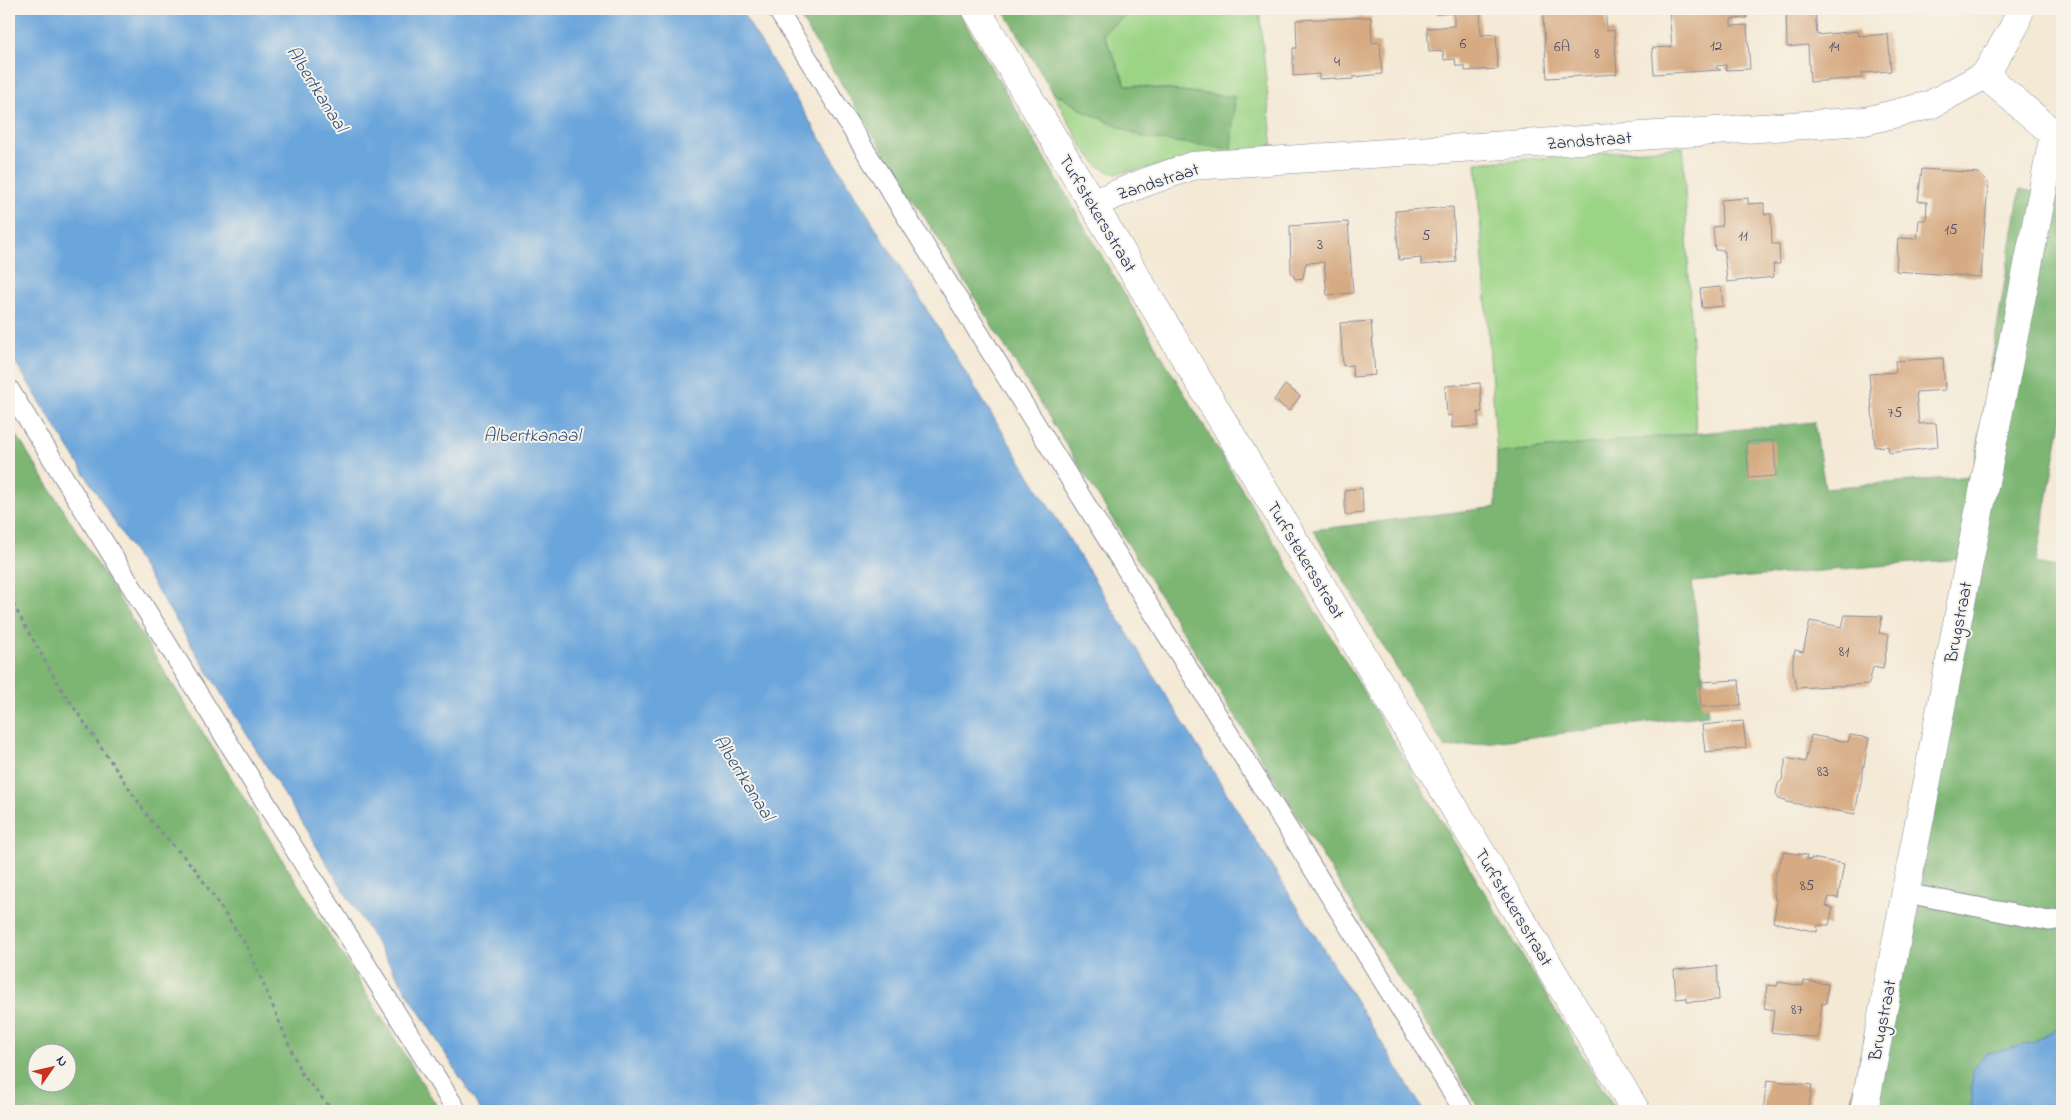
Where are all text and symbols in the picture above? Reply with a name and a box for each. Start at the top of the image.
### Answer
house number: 6 [1460,33,1467,55]
house number: 12 [1710,35,1723,57]
house number: 6A [1554,36,1570,58]
house number: 14 [1829,36,1839,58]
water label: Albertkanaal [279,41,355,140]
house number: 8 [1594,43,1600,65]
house number: 4 [1334,51,1340,73]
street label: Zandstraat [1546,126,1633,158]
street label: Turfstekersstraat [1051,150,1142,278]
street label: Zandstraat [1114,157,1203,208]
house number: 15 [1944,219,1958,241]
house number: 5 [1422,225,1431,247]
house number: 11 [1738,225,1748,247]
house number: 3 [1317,234,1323,256]
house number: 75 [1888,402,1903,424]
water label: Albertkanaal [483,423,583,450]
street label: Turfstekersstraat [1259,497,1350,625]
street label: Brugstraat [1939,579,1982,666]
house number: 81 [1839,641,1849,663]
water label: Albertkanaal [706,730,782,829]
house number: 83 [1817,761,1829,783]
street label: Turfstekersstraat [1467,844,1558,972]
house number: 85 [1800,875,1815,897]
street label: Brugstraat [1863,977,1906,1064]
house number: 87 [1791,999,1803,1021]
north arrow [28,1042,78,1092]
text: N [50,1052,73,1071]

